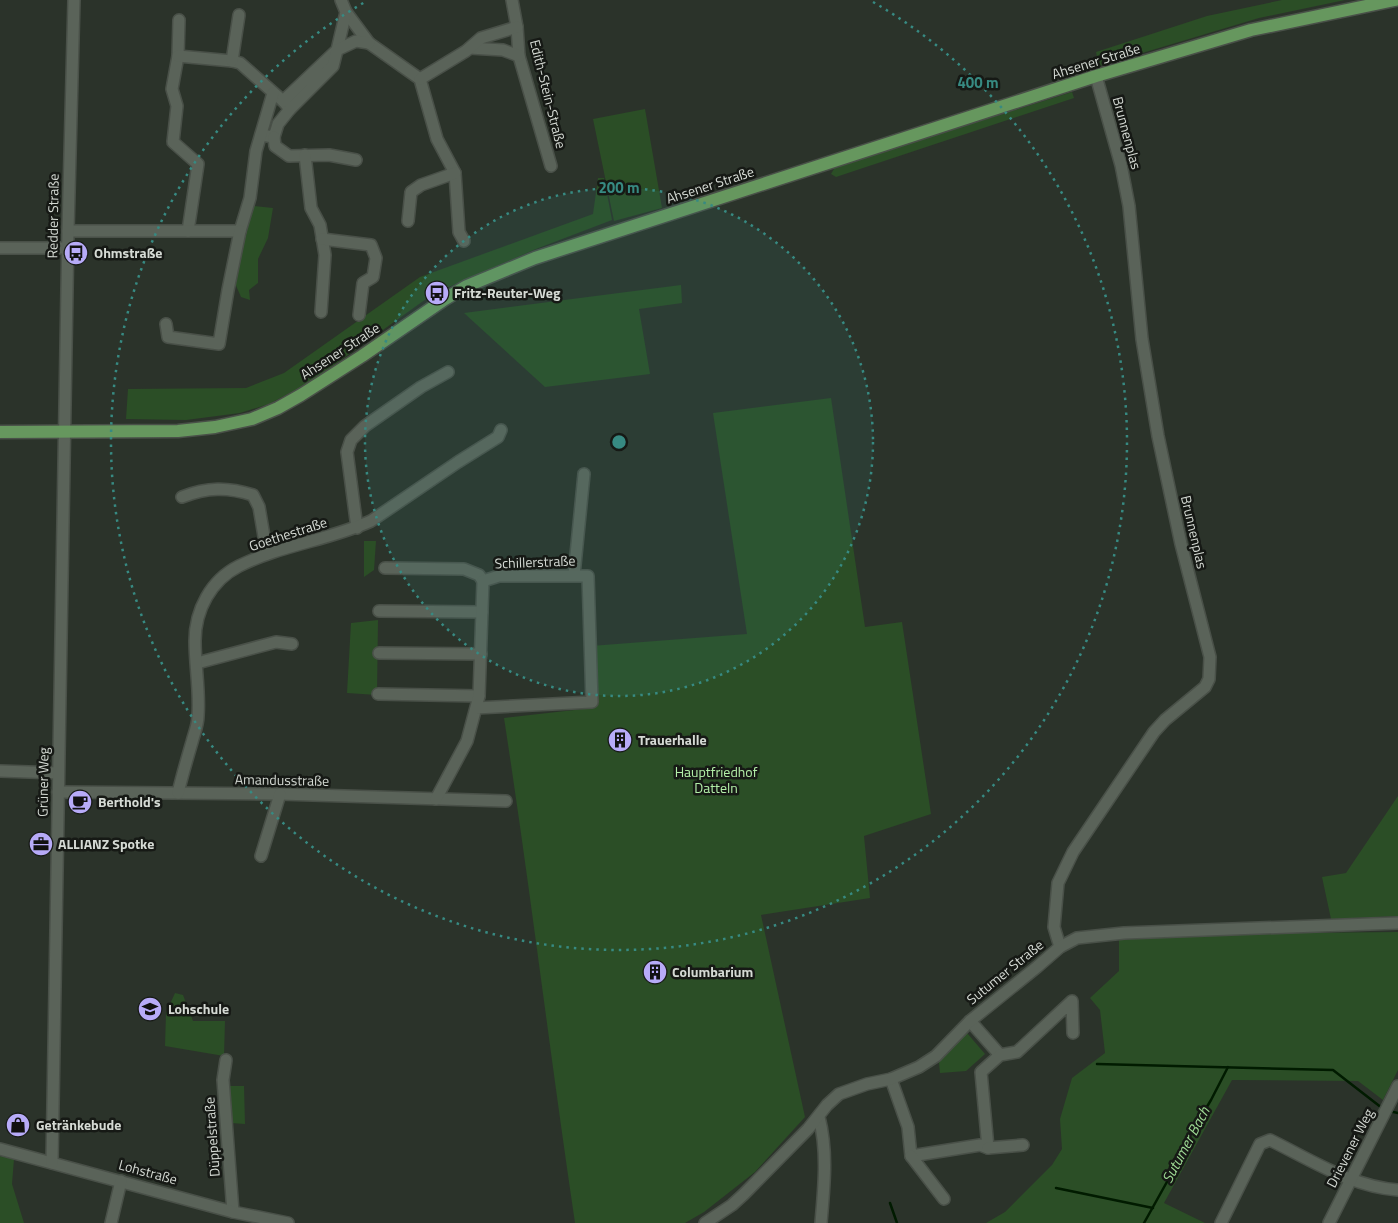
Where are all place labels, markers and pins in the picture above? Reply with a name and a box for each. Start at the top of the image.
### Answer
bus stop icon: Ohmstraße [63,240,89,266]
place label: Ohmstraße [94,242,162,263]
bus stop icon: Fritz-Reuter-Weg [424,280,450,306]
place label: Fritz-Reuter-Weg [454,282,561,303]
centre of rings [610,433,628,451]
building icon: Trauerhalle [607,727,633,753]
place label: Trauerhalle [638,729,707,750]
cafe icon: Berthold's [67,789,93,815]
place label: Berthold's [98,791,161,812]
office icon: ALLIANZ Spotke [28,831,54,857]
place label: ALLIANZ Spotke [58,833,154,854]
building icon: Columbarium [642,959,668,985]
place label: Columbarium [672,961,753,982]
school or university icon: Lohschule [137,996,163,1022]
place label: Lohschule [168,998,229,1019]
shop icon: Getränkebude [5,1112,31,1138]
place label: Getränkebude [36,1114,121,1135]

